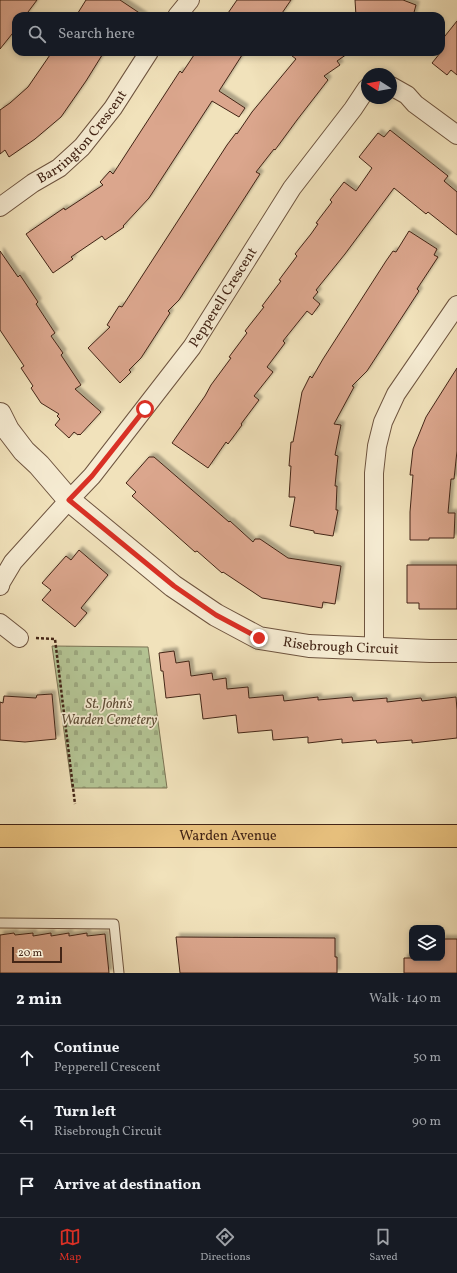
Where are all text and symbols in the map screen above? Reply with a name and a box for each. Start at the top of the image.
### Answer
search box [12,12,445,56]
icon: search [26,23,48,45]
text: Search here [58,24,135,45]
north arrow [361,68,397,104]
street label: Barrington Crescent [33,86,132,188]
street label: Pepperell Crescent [185,244,262,351]
route start [136,400,154,418]
route end [250,629,268,647]
street label: Risebrough Circuit [282,632,399,659]
park label: St. John's Warden Cemetery [61,695,158,730]
street label: Warden Avenue [179,827,277,846]
map controls [409,925,445,961]
button: layers [409,925,445,961]
scale bar [12,945,62,964]
text: 20 m [18,946,42,961]
text: 2 min [16,988,62,1011]
text: Walk · 140 m [369,990,441,1008]
text: Continue [54,1038,119,1059]
icon: ahead [16,1047,38,1069]
text: 50 m [413,1049,441,1067]
text: Pepperell Crescent [54,1059,160,1077]
text: Turn left [54,1102,116,1123]
icon: left [16,1111,38,1133]
text: 90 m [412,1113,441,1131]
text: Risebrough Circuit [54,1123,162,1141]
icon: arrive [16,1175,38,1197]
text: Arrive at destination [54,1175,201,1196]
tab: Map [59,1226,81,1265]
tab: Directions [200,1226,251,1265]
tab: Saved [369,1226,398,1265]

